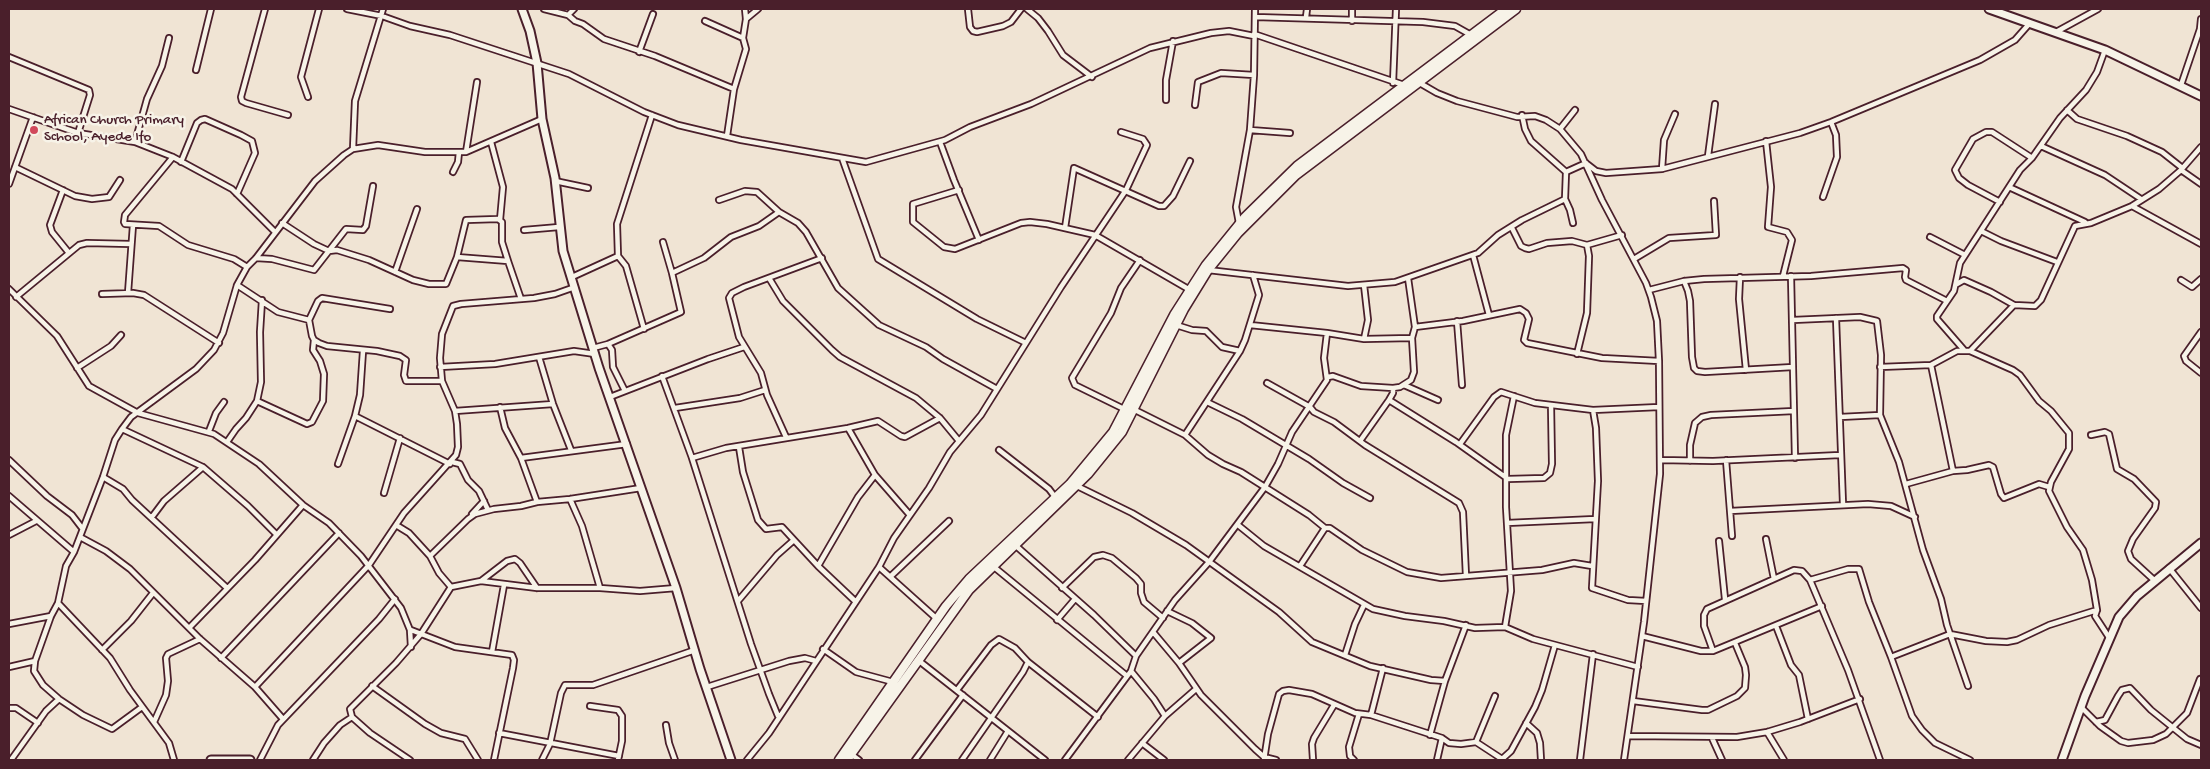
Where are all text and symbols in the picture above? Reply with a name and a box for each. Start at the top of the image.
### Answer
place label: African Church Primary School, Ayede Ifo [44,112,184,147]
marker: African Church Primary School, Ayede Ifo [28,124,40,136]

